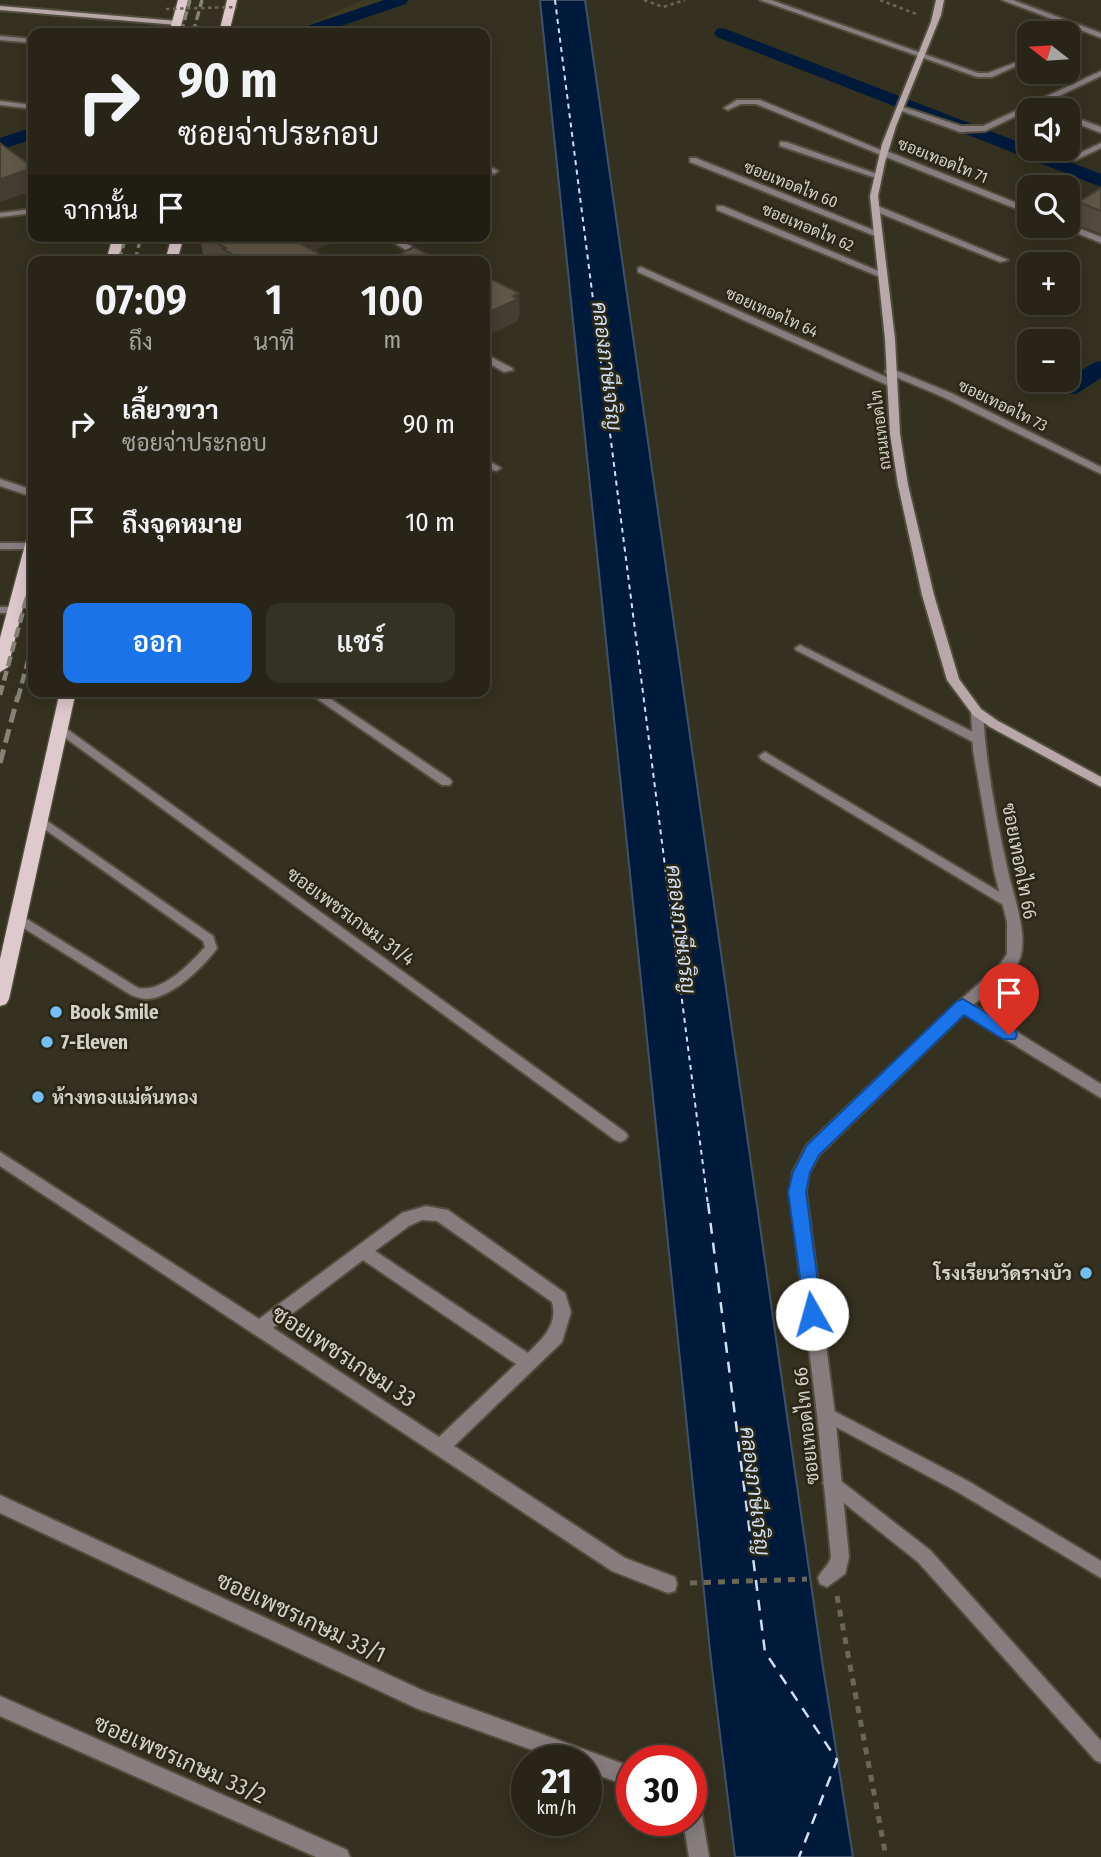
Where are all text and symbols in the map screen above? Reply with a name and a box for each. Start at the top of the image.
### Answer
north arrow [1017,21,1080,84]
map controls [1017,21,1080,392]
text: 90 m [178,51,278,110]
icon: right [63,56,154,147]
button: sound [1017,98,1080,161]
text: ซอยจ่าประกอบ [178,115,380,153]
street label: ซอยเทอดไท 71 [895,132,992,187]
street label: ซอยเทอดไท 60 [741,155,841,212]
button: search [1017,175,1080,238]
icon: arrive [152,189,190,227]
text: จากนั้น [63,195,138,226]
street label: ซอยเทอดไท 62 [759,198,857,255]
button: + [1017,252,1080,315]
text: 07:09 [94,275,187,325]
text: 1 [265,275,283,325]
text: 100 [361,276,424,326]
street label: ซอยเทอดไท 64 [723,282,822,341]
water label: คลองภาษีเจริญ [586,300,628,433]
text: m [383,326,401,354]
text: ถึง [129,328,153,356]
text: นาที [254,328,294,356]
button: − [1017,329,1080,392]
street label: ซอยเทอดไท 73 [955,374,1051,435]
street label: ถนนเทอดไท [864,389,895,471]
text: เลี้ยวขวา [122,395,219,426]
icon: right [63,405,101,443]
text: 90 m [403,409,455,440]
text: ซอยจ่าประกอบ [122,429,267,457]
icon: arrive [63,503,101,541]
text: 10 m [405,507,455,538]
text: ถึงจุดหมาย [122,509,243,540]
button: ออก [63,603,252,683]
button: แชร์ [266,603,455,683]
street label: ซอยเทอดไท 66 [997,801,1043,921]
street label: ซอยเพชรเกษม 31/4 [282,862,419,971]
water label: คลองภาษีเจริญ [660,863,702,996]
pin [979,963,1039,1035]
icon: arrive [990,974,1028,1012]
place label: Book Smile [70,1001,159,1024]
marker: Book Smile [48,1004,64,1020]
place label: 7-Eleven [61,1031,128,1054]
marker: 7-Eleven [39,1034,55,1050]
place label: ห้างทองแม่ต้นทอง [52,1086,198,1109]
marker: ห้างทองแม่ต้นทอง [30,1089,46,1105]
place label: โรงเรียนวัดรางบัว [933,1261,1072,1285]
marker: โรงเรียนวัดรางบัว [1078,1265,1094,1281]
position arrow [775,1277,849,1351]
street label: ซอยเพชรเกษม 33 [267,1299,421,1413]
street label: ซอยเทอดไท 66 [788,1366,824,1486]
water label: คลองภาษีเจริญ [734,1425,776,1558]
street label: ซอยเพชรเกษม 33/1 [212,1565,390,1669]
street label: ซอยเพชรเกษม 33/2 [90,1709,270,1809]
speed limit sign: 30 [616,1745,707,1836]
text: 21 [541,1760,572,1802]
text: km/h [536,1797,577,1819]

